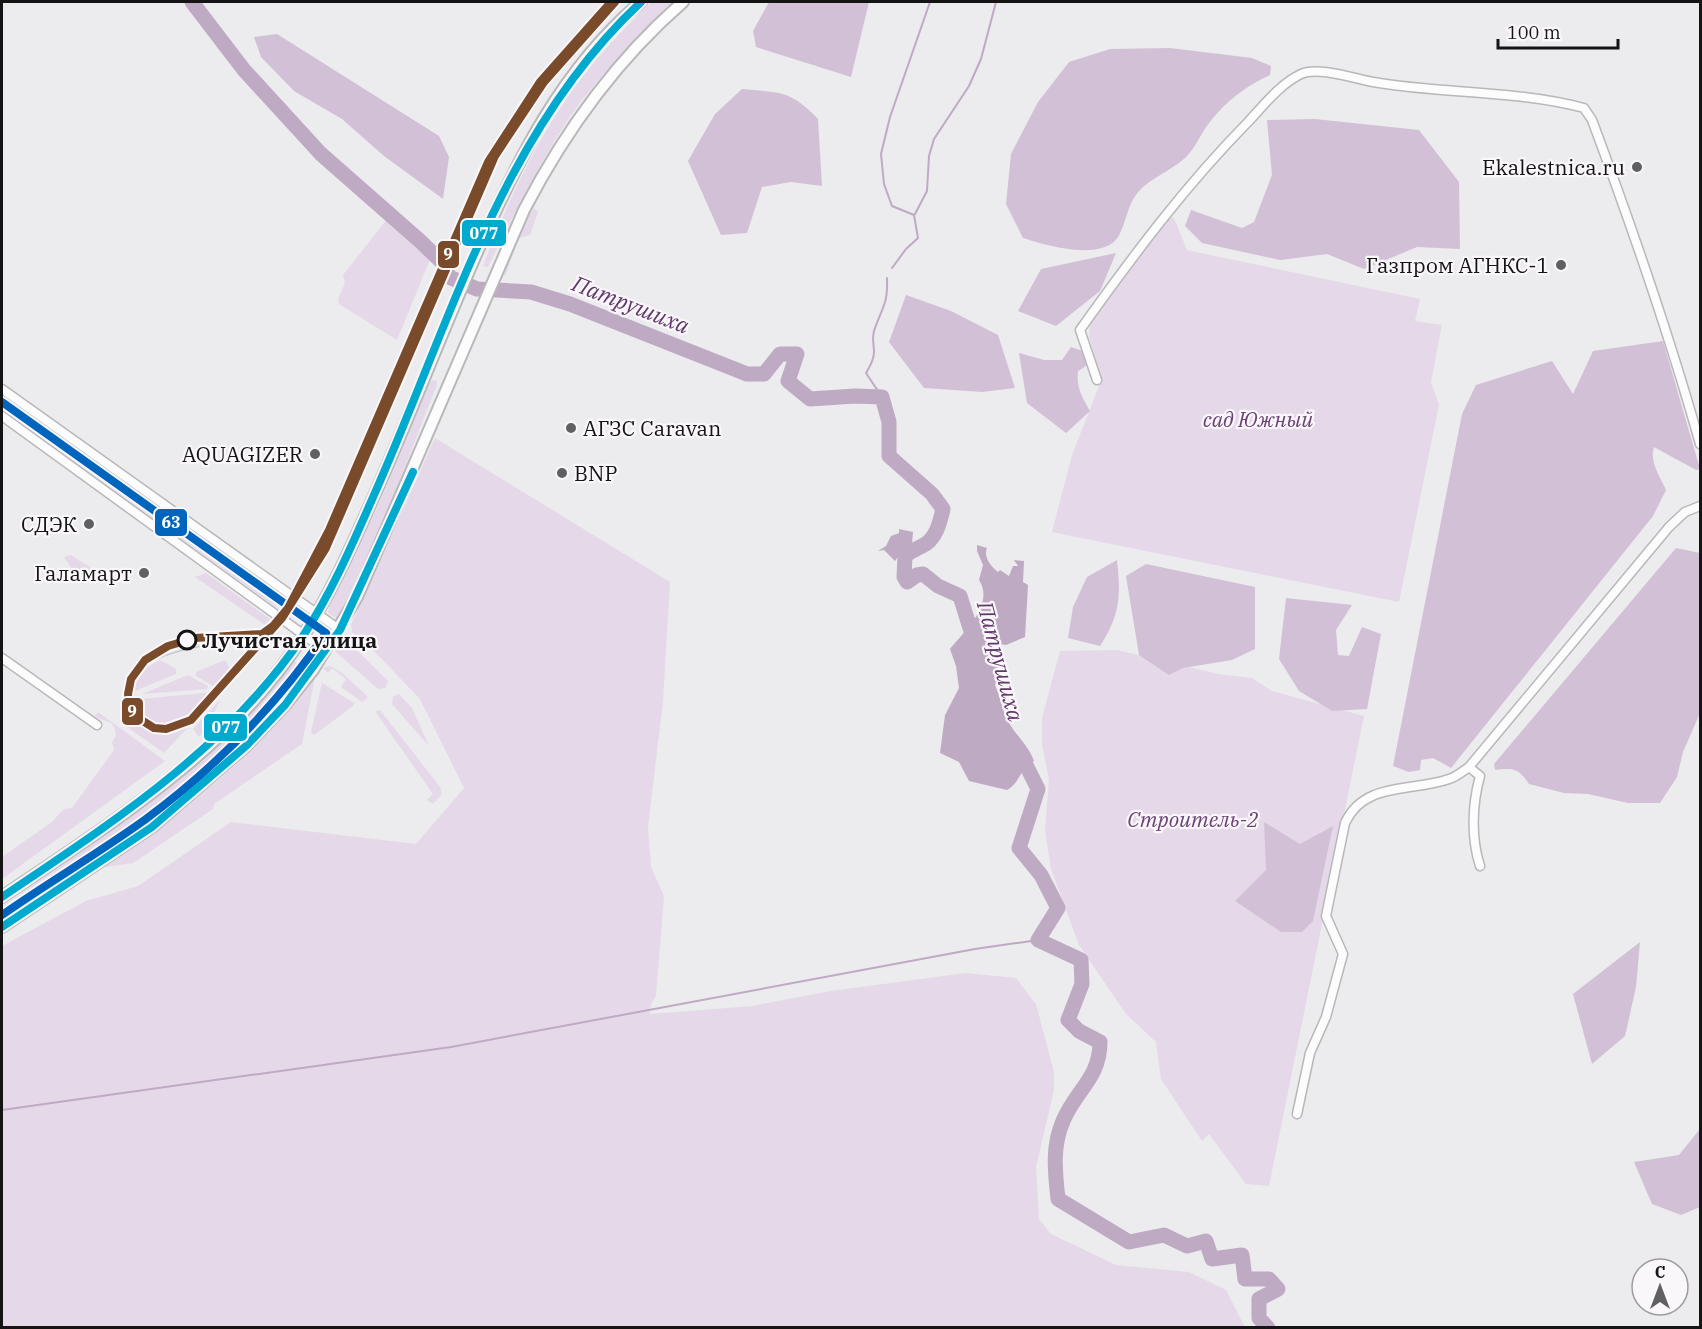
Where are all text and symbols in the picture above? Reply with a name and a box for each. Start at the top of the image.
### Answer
scale bar [1498,12,1618,50]
text: 100 m [1507,21,1561,44]
place label: Ekalestnica.ru [1482,153,1625,181]
marker: Ekalestnica.ru [1630,160,1644,174]
line badge: 077 [461,219,507,247]
text: 077 [470,223,498,243]
line badge: 9 [437,240,460,269]
text: 9 [443,244,453,264]
place label: Газпром АГНКС-1 [1366,251,1549,279]
marker: Газпром АГНКС-1 [1554,258,1568,272]
water label: Патрушиха [567,268,694,340]
park label: сад Южный [1203,405,1313,433]
place label: АГЗС Caravan [583,414,721,442]
marker: АГЗС Caravan [564,421,578,435]
place label: AQUAGIZER [182,440,303,468]
marker: AQUAGIZER [308,447,322,461]
place label: BNP [574,459,618,487]
marker: BNP [555,466,569,480]
line badge: 63 [154,508,188,537]
place label: СДЭК [21,510,78,538]
text: 63 [161,512,181,532]
marker: СДЭК [82,517,96,531]
place label: Галамарт [34,559,132,587]
marker: Галамарт [137,566,151,580]
water label: Патрушиха [971,597,1031,724]
place label: Лучистая улица [202,626,377,654]
marker: Лучистая улица [177,630,197,650]
line badge: 9 [121,697,144,726]
text: 9 [127,701,137,721]
line badge: 077 [203,713,248,742]
text: 077 [212,717,240,737]
park label: Строитель-2 [1127,805,1259,833]
north arrow [1630,1257,1690,1317]
text: С [1655,1262,1665,1282]

